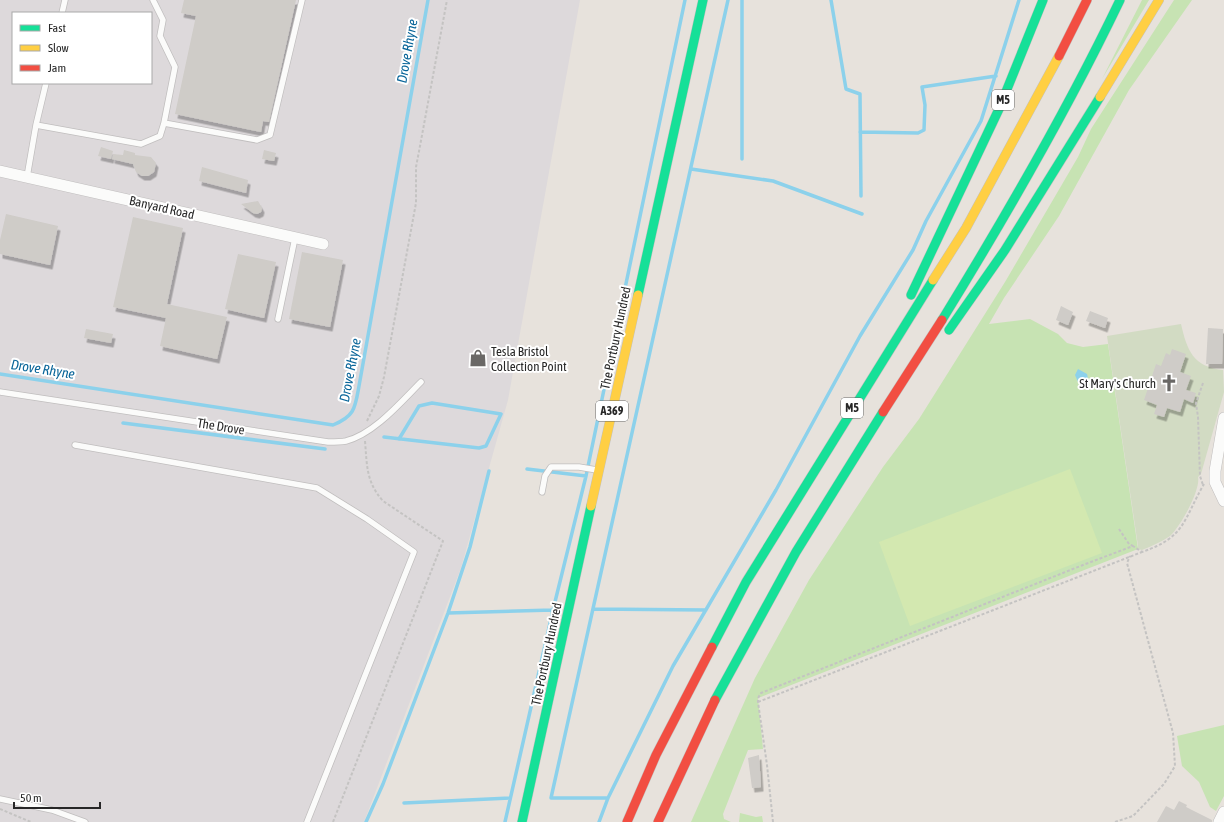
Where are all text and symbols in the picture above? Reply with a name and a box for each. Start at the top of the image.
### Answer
legend [12,12,152,84]
water label: Drove Rhyne [394,18,420,84]
text: Fast [48,21,66,35]
text: Slow [48,41,69,55]
text: Jam [48,61,66,75]
road number: M5 [992,90,1014,110]
street label: Banyard Road [128,193,196,222]
street label: The Portbury Hundred [597,285,634,391]
water label: Drove Rhyne [336,337,364,403]
place label: Tesla Bristol Collection Point [491,344,567,374]
shop icon: Tesla Bristol Collection Point [468,348,488,368]
water label: Drove Rhyne [10,356,76,382]
church icon: St Mary's Church [1159,373,1179,393]
place label: St Mary's Church [1079,376,1156,391]
road number: M5 [841,398,863,418]
road number: A369 [596,401,628,421]
street label: The Drove [196,415,246,438]
street label: The Portbury Hundred [528,601,565,707]
scale bar [14,784,100,810]
text: 50 m [20,791,42,805]

